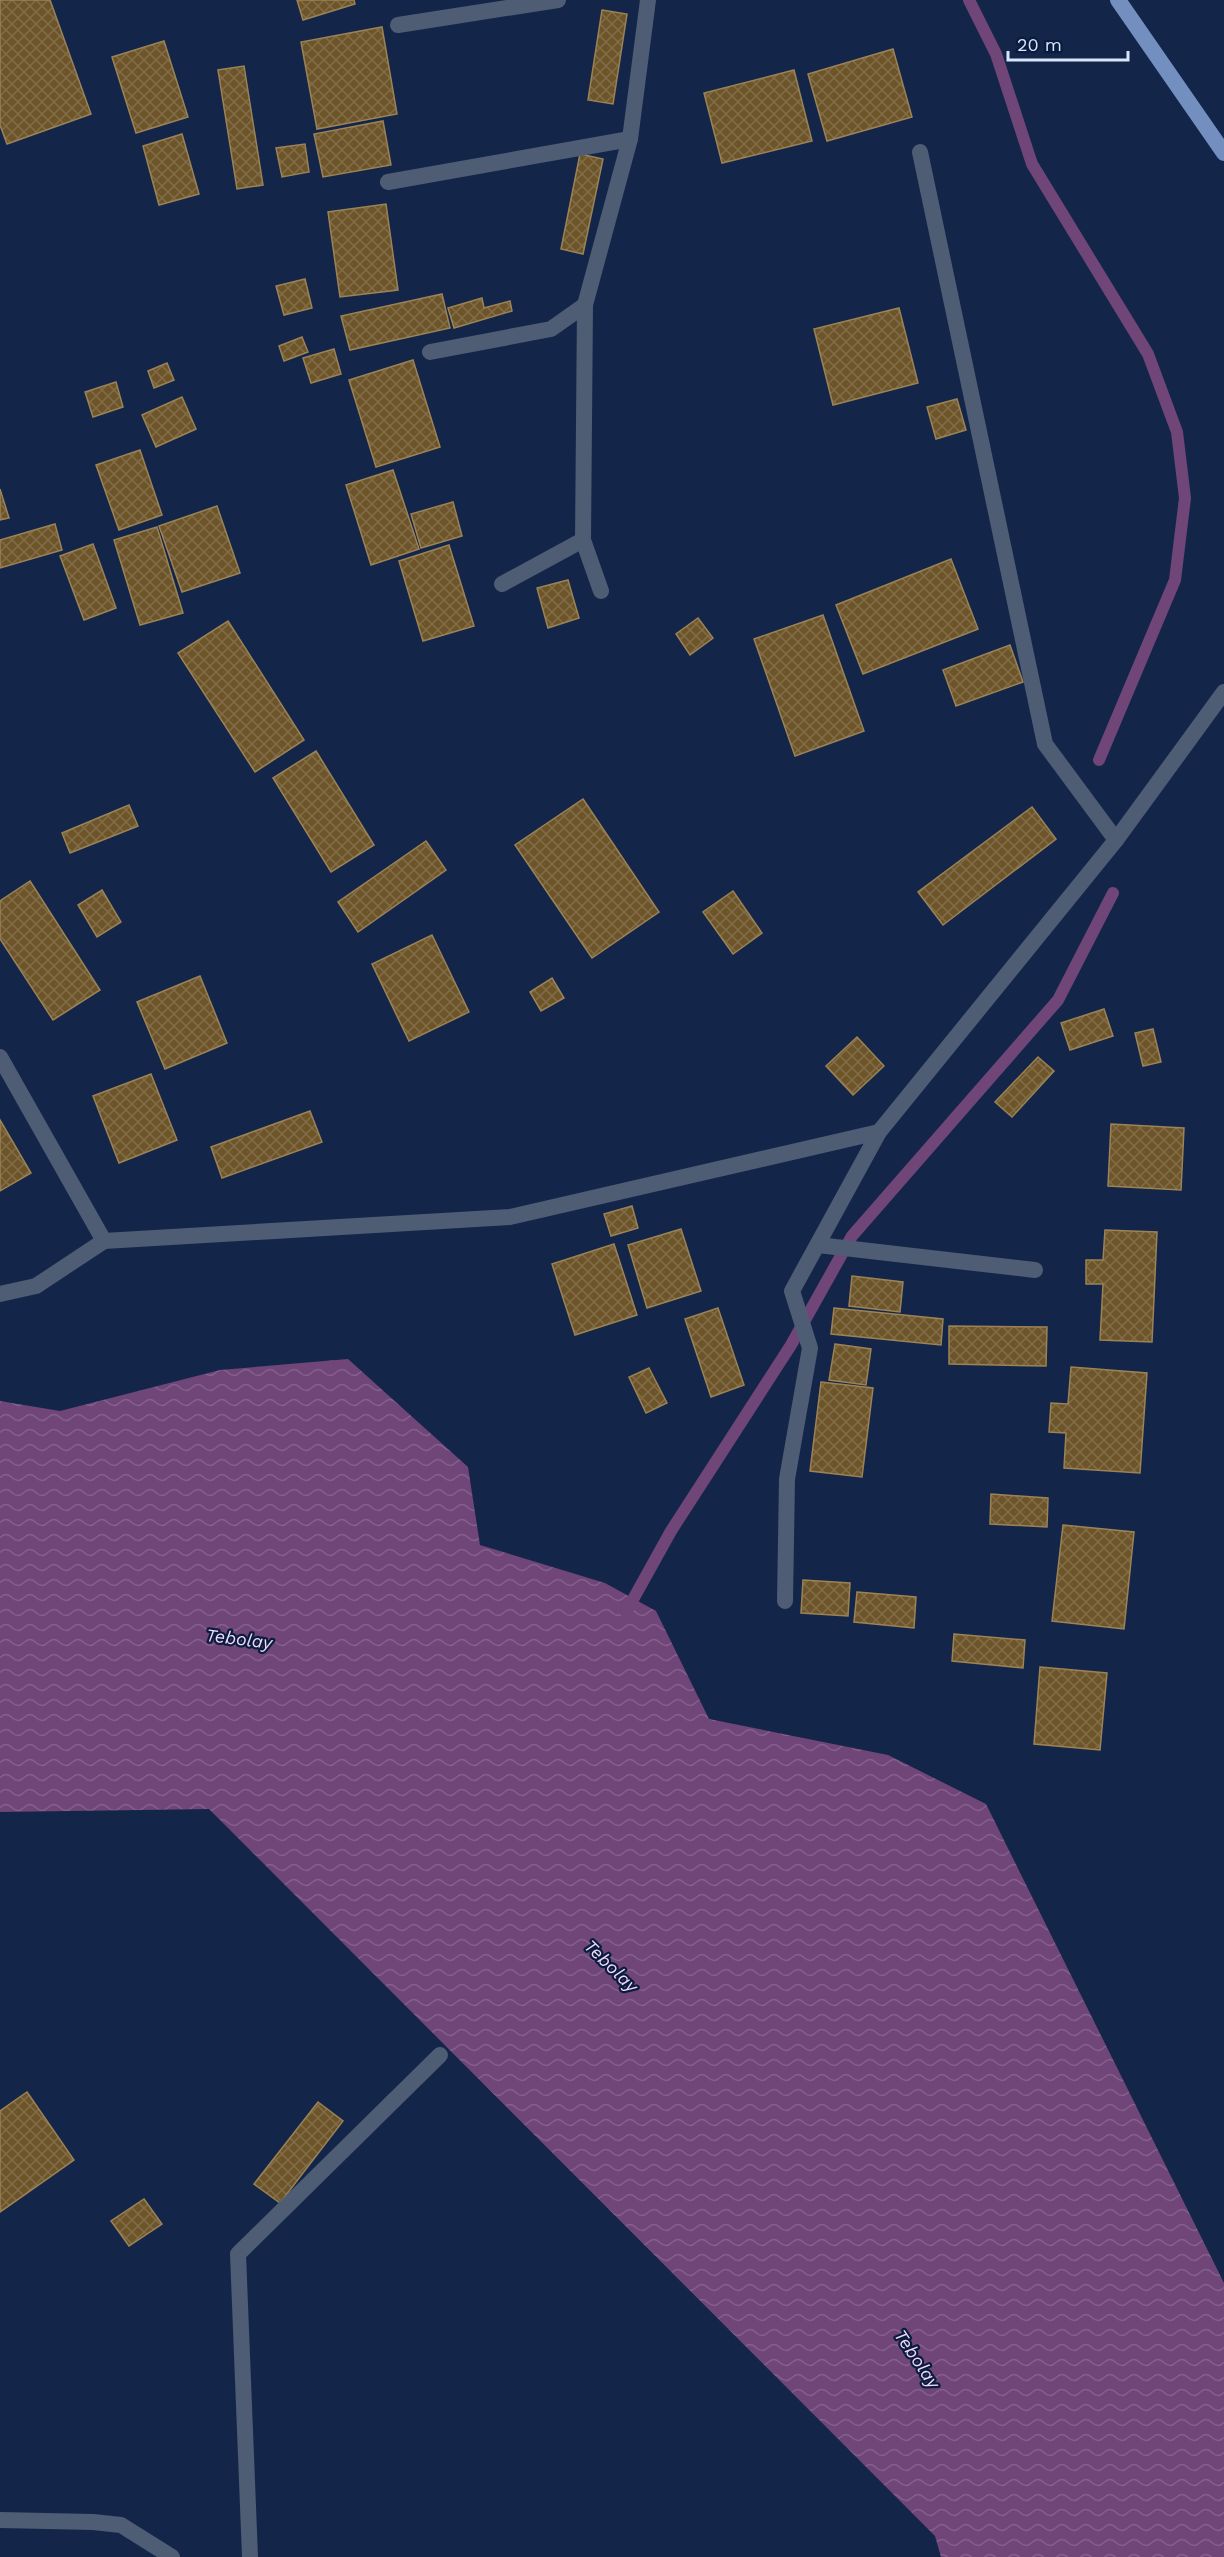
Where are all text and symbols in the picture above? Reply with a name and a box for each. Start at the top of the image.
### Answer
scale bar [1008,24,1128,62]
text: 20 m [1017,34,1062,55]
water label: Tebolay [205,1624,275,1653]
water label: Tebolay [580,1935,644,1998]
water label: Tebolay [890,2325,946,2394]

